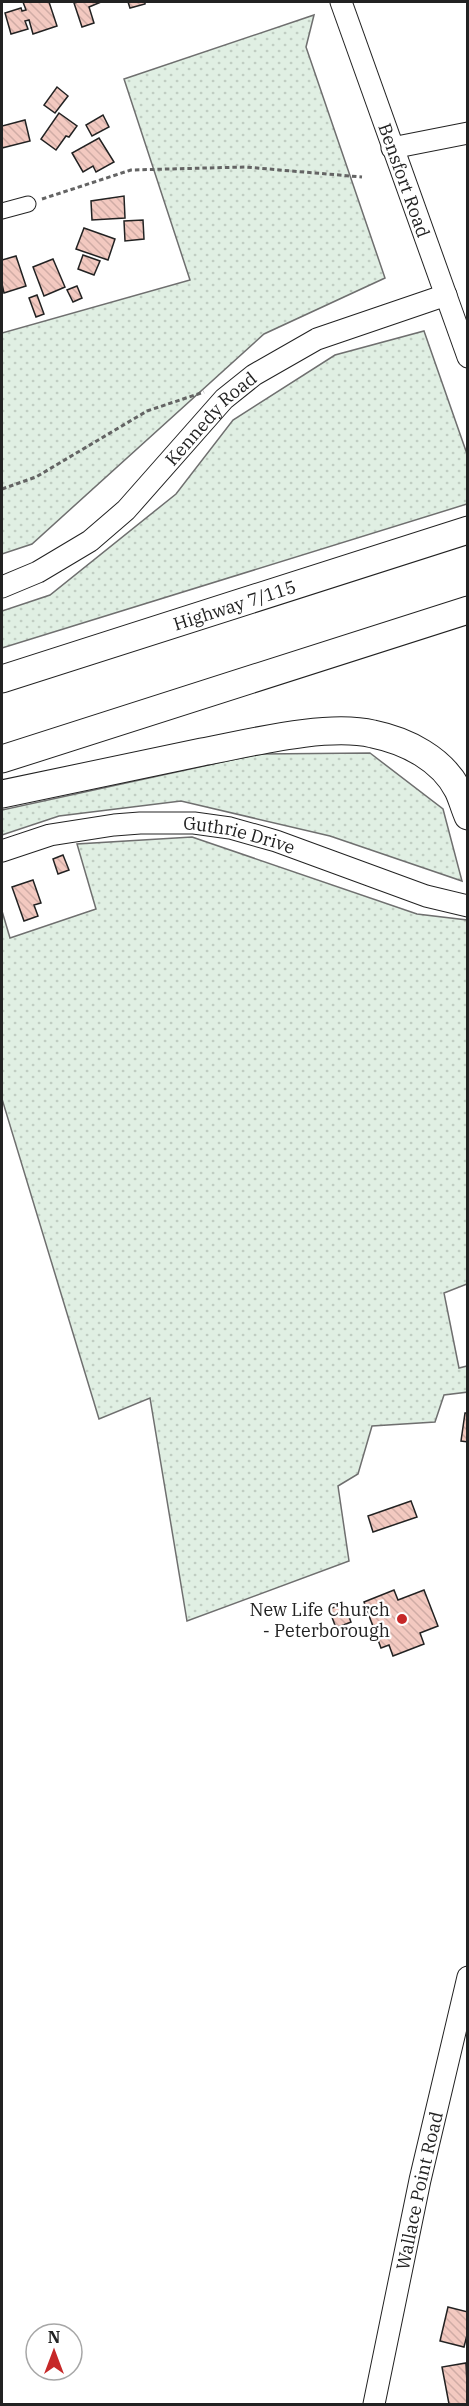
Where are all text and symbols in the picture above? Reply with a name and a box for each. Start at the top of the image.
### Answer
street label: Bensfort Road [374,120,436,240]
street label: Kennedy Road [160,366,261,470]
street label: Highway 7/115 [170,574,299,635]
street label: Guthrie Drive [183,812,299,859]
place label: New Life Church - Peterborough [249,1598,390,1642]
marker: New Life Church - Peterborough [395,1612,409,1626]
street label: Wallace Point Road [390,2109,447,2272]
north arrow [24,2322,84,2382]
text: N [48,2327,60,2347]

